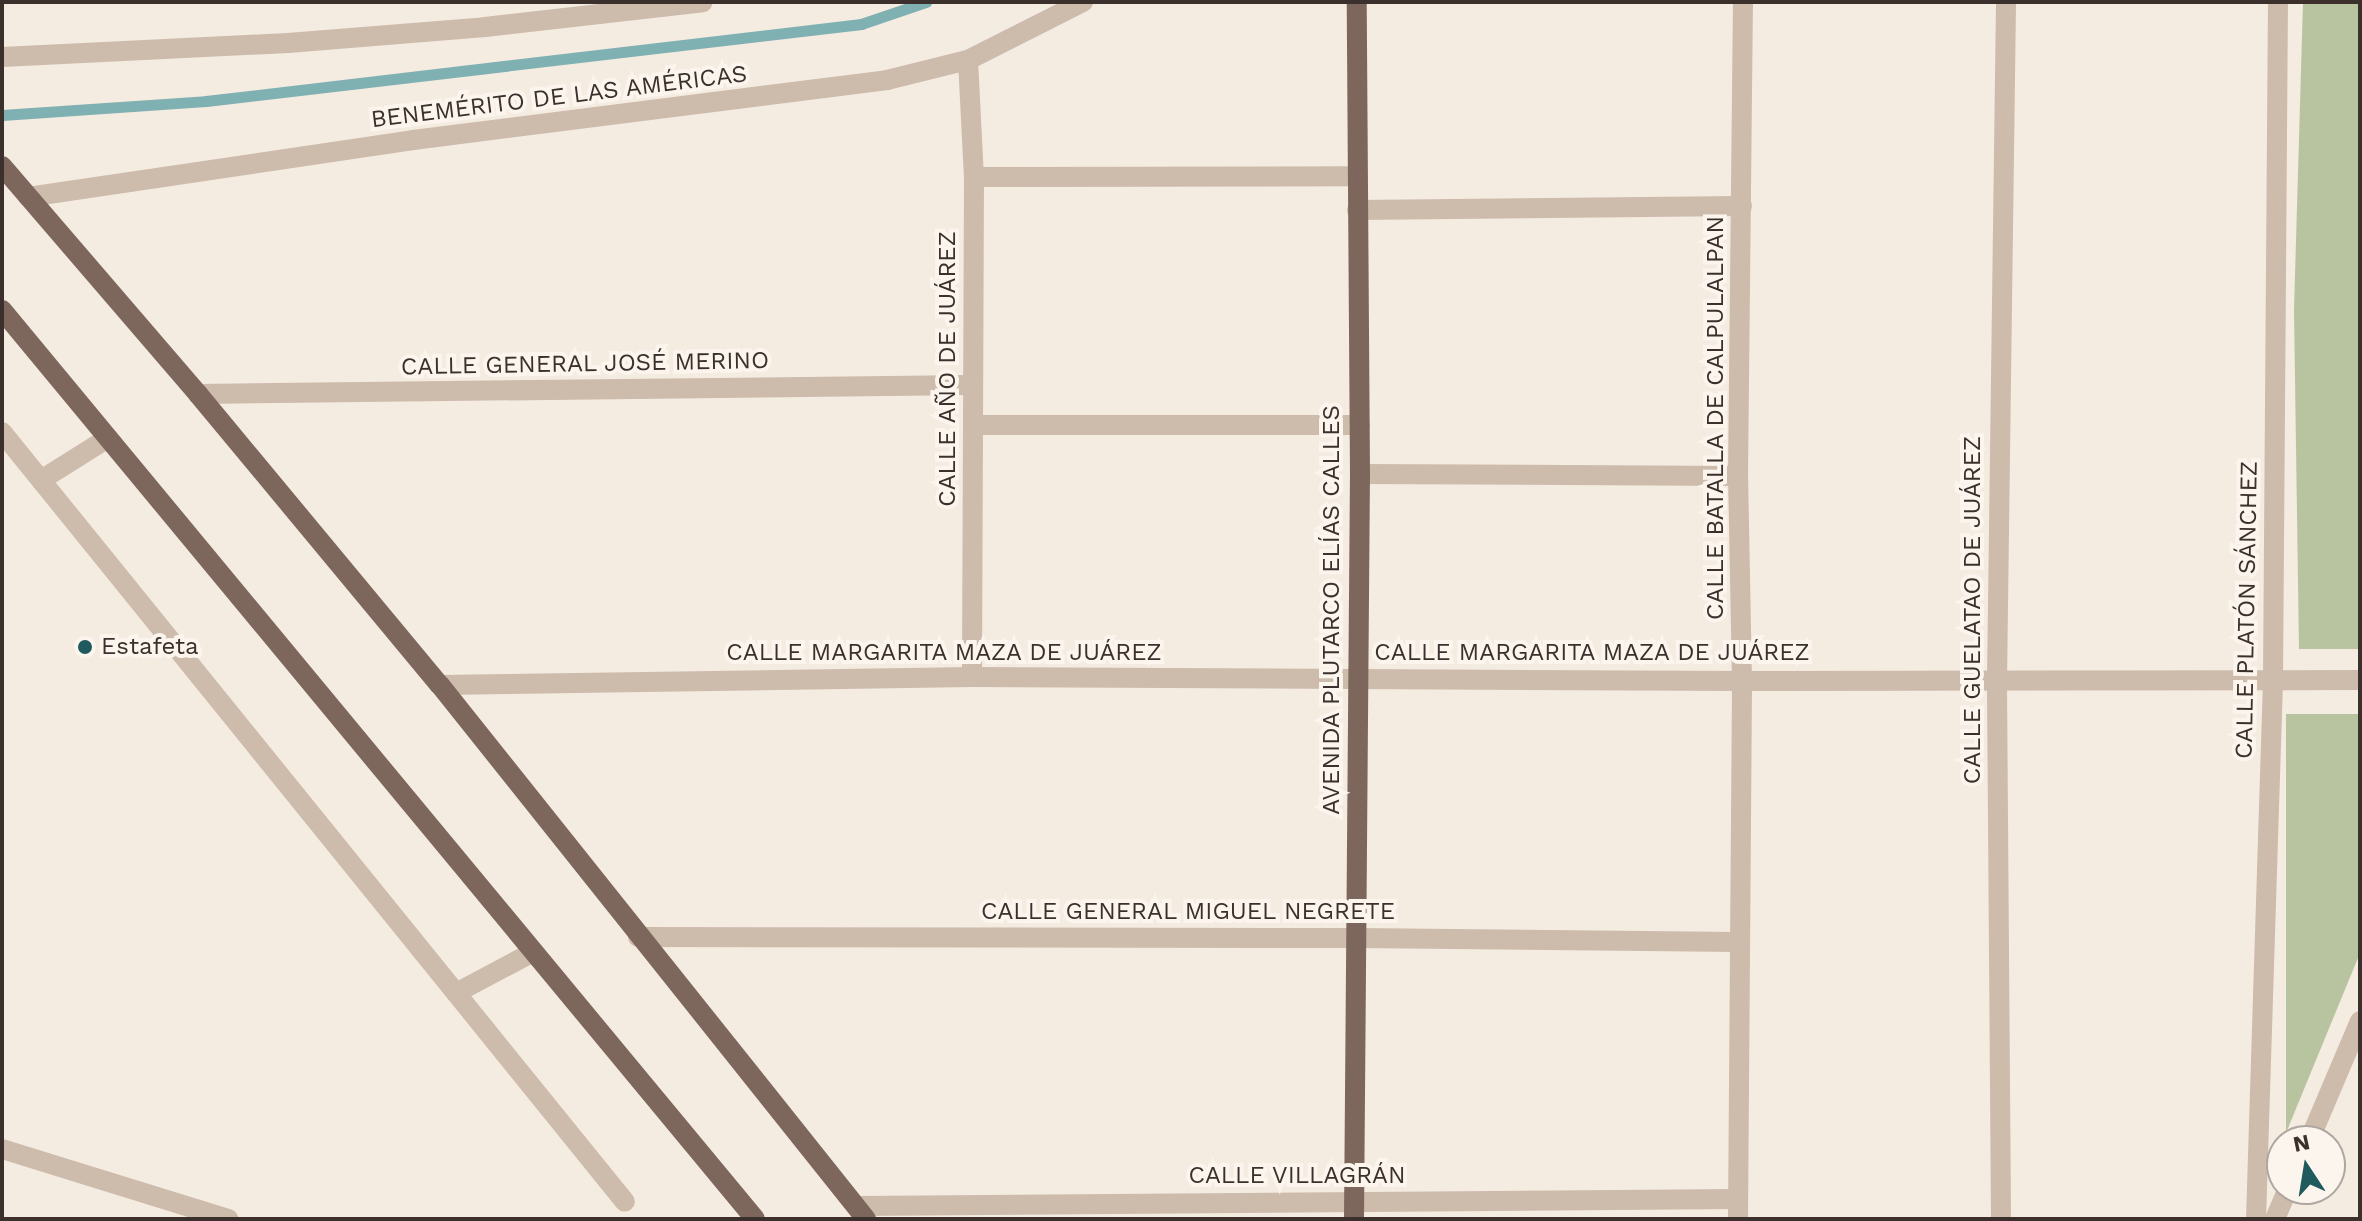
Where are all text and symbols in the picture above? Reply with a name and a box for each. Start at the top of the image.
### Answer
street label: BENEMÉRITO DE LAS AMÉRICAS [369,60,749,134]
street label: CALLE BATALLA DE CALPULALPAN [1702,215,1730,621]
street label: CALLE AÑO DE JUÁREZ [934,230,962,508]
street label: CALLE GENERAL JOSÉ MERINO [400,346,770,382]
street label: AVENIDA PLUTARCO ELÍAS CALLES [1318,405,1346,815]
street label: CALLE GUELATAO DE JUÁREZ [1959,435,1987,785]
street label: CALLE PLATÓN SÁNCHEZ [2230,461,2264,759]
place label: Estafeta [101,633,199,661]
marker: Estafeta [76,638,94,656]
street label: CALLE MARGARITA MAZA DE JUÁREZ [725,639,1163,667]
street label: CALLE MARGARITA MAZA DE JUÁREZ [1373,639,1811,667]
street label: CALLE GENERAL MIGUEL NEGRETE [980,898,1396,926]
north arrow [2266,1125,2346,1205]
text: N [2291,1129,2312,1157]
street label: CALLE VILLAGRÁN [1188,1162,1406,1190]

